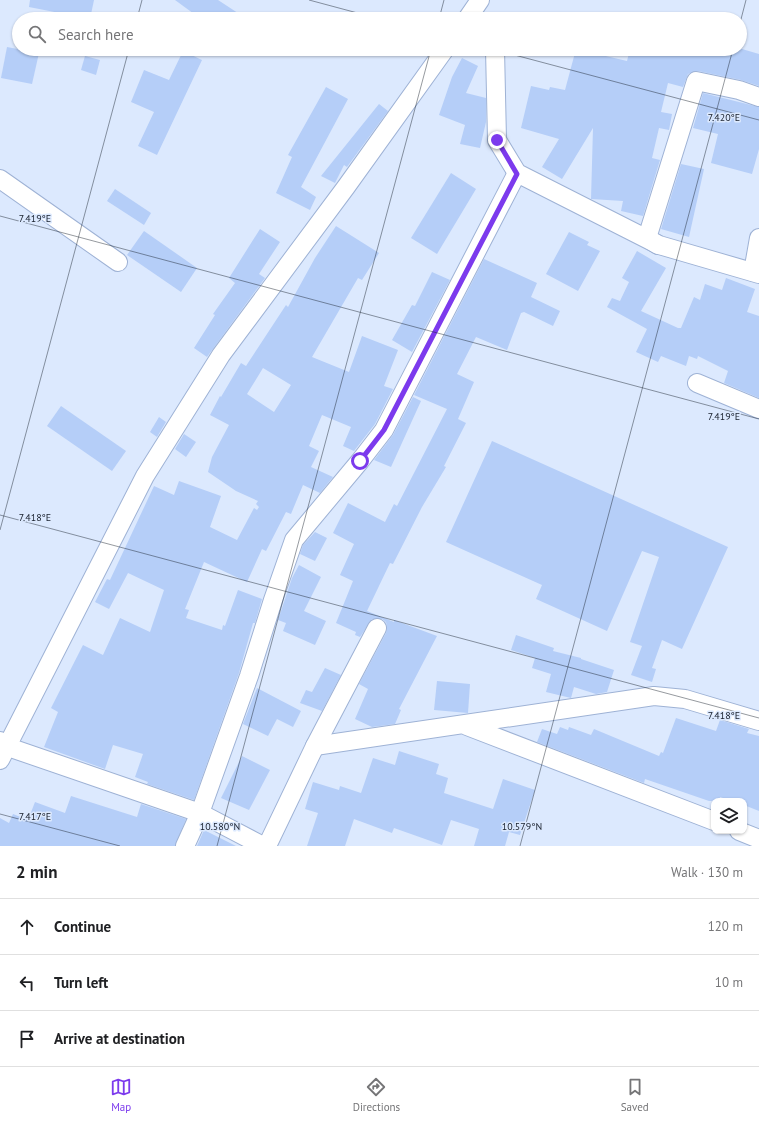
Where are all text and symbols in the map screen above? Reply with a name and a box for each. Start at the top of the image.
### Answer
search box [12,12,747,56]
icon: search [26,23,48,45]
text: Search here [58,25,134,44]
text: 7.420°E [708,111,740,124]
route end [488,131,506,149]
text: 7.419°E [19,212,51,225]
text: 7.419°E [708,410,740,423]
route start [351,452,369,470]
text: 7.418°E [19,511,51,524]
text: 7.418°E [708,709,740,722]
map controls [711,798,747,834]
button: layers [711,798,747,834]
text: 7.417°E [19,810,51,823]
text: 10.580°N [200,820,240,833]
text: 10.579°N [502,820,542,833]
text: 2 min [16,861,57,883]
text: Walk · 130 m [671,864,743,881]
icon: ahead [16,916,38,938]
text: Continue [54,917,111,936]
text: 120 m [708,918,743,935]
icon: left [16,972,38,994]
text: Turn left [54,973,108,992]
text: 10 m [715,974,743,991]
icon: arrive [16,1028,38,1050]
text: Arrive at destination [54,1029,185,1048]
tab: Map [110,1076,132,1114]
tab: Directions [353,1076,400,1114]
tab: Saved [621,1076,649,1114]

